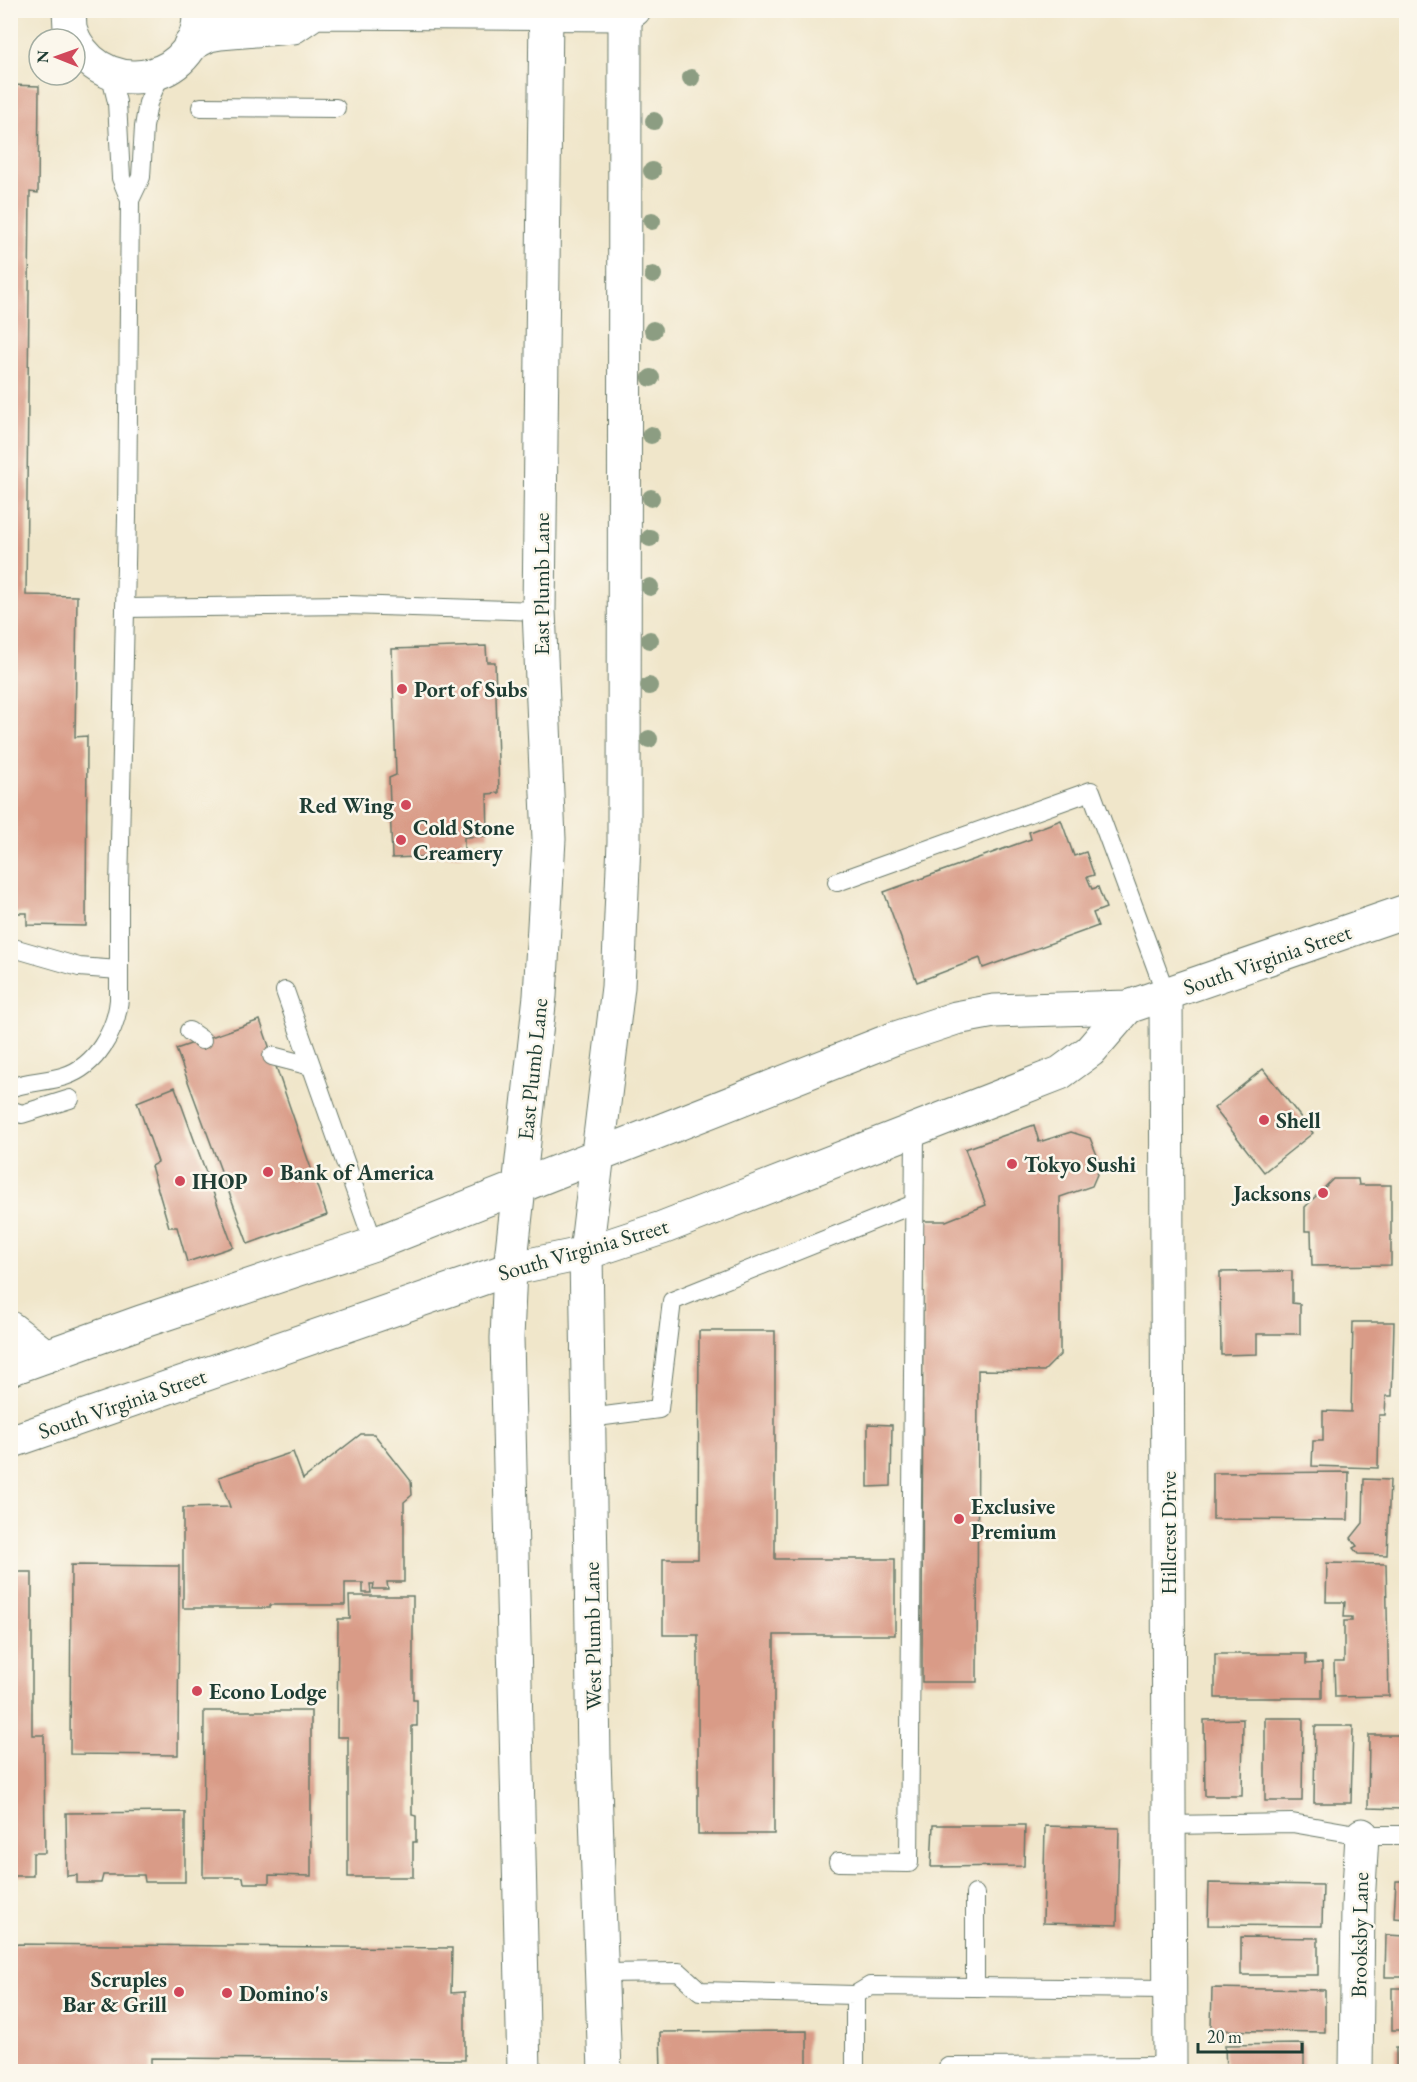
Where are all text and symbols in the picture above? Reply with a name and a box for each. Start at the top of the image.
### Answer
north arrow [27,27,87,87]
text: N [32,50,53,63]
street label: East Plumb Lane [527,512,556,655]
place label: Port of Subs [414,675,527,704]
marker: Port of Subs [395,682,409,696]
place label: Red Wing [299,791,395,820]
marker: Red Wing [399,798,413,812]
place label: Cold Stone Creamery [413,813,514,867]
marker: Cold Stone Creamery [394,833,408,847]
street label: South Virginia Street [1179,917,1355,1002]
street label: East Plumb Lane [511,996,554,1142]
place label: Shell [1276,1106,1321,1135]
marker: Shell [1257,1113,1271,1127]
place label: Tokyo Sushi [1024,1150,1137,1179]
marker: Tokyo Sushi [1005,1157,1019,1171]
place label: Bank of America [280,1158,434,1187]
marker: Bank of America [261,1165,275,1179]
place label: IHOP [192,1167,248,1196]
marker: IHOP [173,1174,187,1188]
place label: Jacksons [1231,1179,1311,1208]
marker: Jacksons [1316,1186,1330,1200]
street label: South Virginia Street [495,1211,672,1288]
street label: South Virginia Street [34,1361,210,1446]
street label: Hillcrest Drive [1154,1471,1183,1595]
place label: Exclusive Premium [971,1492,1057,1546]
marker: Exclusive Premium [952,1512,966,1526]
street label: West Plumb Lane [577,1561,608,1711]
place label: Econo Lodge [209,1677,327,1706]
marker: Econo Lodge [190,1684,204,1698]
street label: Brooksby Lane [1344,1871,1375,1998]
place label: Scruples Bar & Grill [63,1965,167,2019]
place label: Domino's [239,1979,328,2008]
marker: Scruples Bar & Grill [172,1985,186,1999]
marker: Domino's [220,1986,234,2000]
scale bar [1198,2016,1302,2054]
text: 20 m [1207,2025,1242,2048]

